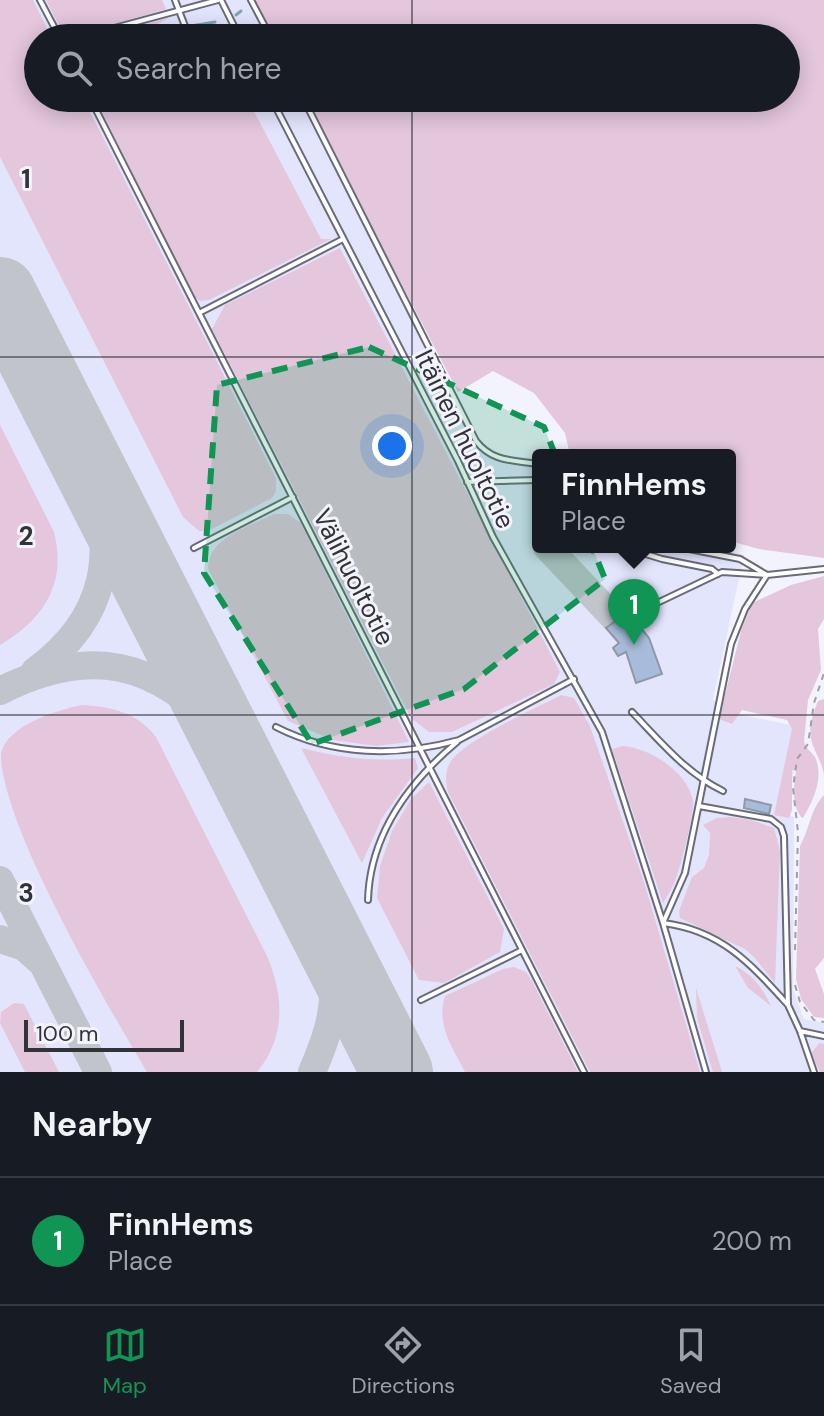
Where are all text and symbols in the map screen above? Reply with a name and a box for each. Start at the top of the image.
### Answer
search box [24,24,800,112]
icon: search [52,46,96,90]
text: Search here [116,49,282,88]
text: 1 [21,162,31,196]
street label: Itäinen huoltotie [407,344,523,534]
your location [372,426,412,466]
popup [532,449,736,553]
text: FinnHems [561,465,707,504]
street label: Välihuoltotie [305,503,403,651]
text: Place [561,504,626,538]
text: 2 [18,519,34,553]
pin: 1 [608,579,660,645]
text: 3 [18,876,34,910]
scale bar [24,1016,184,1052]
text: 100 m [36,1019,98,1048]
text: Nearby [32,1102,152,1147]
text: FinnHems [108,1205,254,1244]
text: 1 [53,1224,63,1258]
text: 200 m [712,1224,792,1258]
text: Place [108,1244,173,1278]
tab: Map [102,1323,147,1400]
tab: Directions [352,1323,455,1400]
tab: Saved [660,1323,722,1400]

